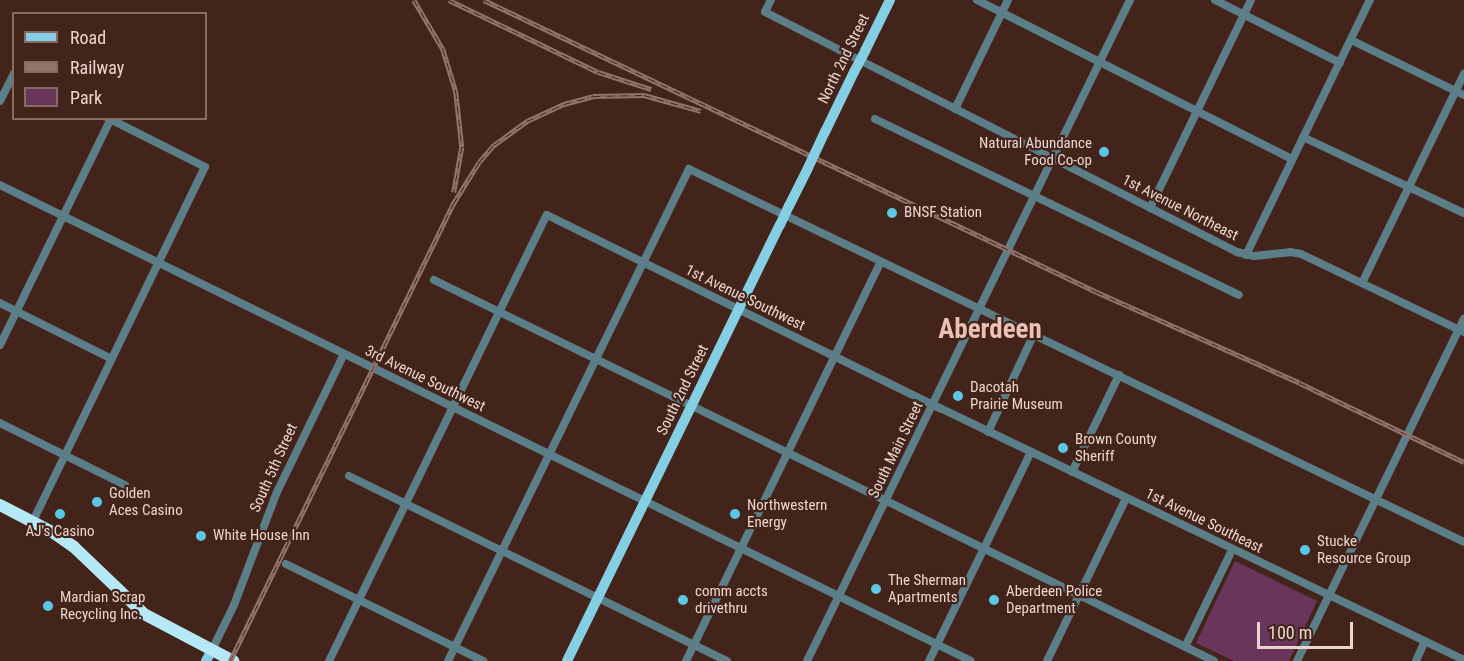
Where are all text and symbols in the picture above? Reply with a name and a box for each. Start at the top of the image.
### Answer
street label: North 2nd Street [815,11,873,107]
legend [12,12,207,120]
text: Road [70,27,106,48]
text: Railway [70,57,124,78]
text: Park [70,87,102,108]
place label: Natural Abundance Food Co-op [979,134,1092,169]
marker: Natural Abundance Food Co-op [1097,145,1111,159]
street label: 1st Avenue Northeast [1119,171,1241,245]
place label: BNSF Station [904,204,982,222]
marker: BNSF Station [885,206,899,220]
street label: 1st Avenue Southwest [682,261,808,335]
district label: Aberdeen [938,314,1042,346]
street label: 3rd Avenue Southwest [362,342,488,416]
street label: South 2nd Street [653,342,713,438]
place label: Dacotah Prairie Museum [970,378,1063,413]
marker: Dacotah Prairie Museum [951,389,965,403]
street label: South Main Street [865,399,927,501]
street label: South 5th Street [246,421,302,515]
place label: Brown County Sheriff [1075,430,1157,465]
marker: Brown County Sheriff [1056,441,1070,455]
place label: Golden Aces Casino [109,484,183,519]
street label: 1st Avenue Southeast [1142,485,1266,557]
marker: Golden Aces Casino [90,495,104,509]
place label: Northwestern Energy [747,496,827,531]
marker: AJ's Casino [53,507,67,521]
marker: Northwestern Energy [728,507,742,521]
place label: AJ's Casino [26,523,94,541]
place label: White House Inn [213,527,310,545]
marker: White House Inn [194,529,208,543]
place label: Stucke Resource Group [1317,532,1411,567]
marker: Stucke Resource Group [1298,543,1312,557]
place label: The Sherman Apartments [888,571,966,606]
place label: comm accts drivethru [695,582,768,617]
marker: The Sherman Apartments [869,582,883,596]
place label: Aberdeen Police Department [1006,582,1102,617]
place label: Mardian Scrap Recycling Inc. [60,588,145,623]
marker: comm accts drivethru [676,593,690,607]
marker: Aberdeen Police Department [987,593,1001,607]
marker: Mardian Scrap Recycling Inc. [41,599,55,613]
scale bar [1260,610,1356,648]
text: 100 m [1268,622,1312,643]

